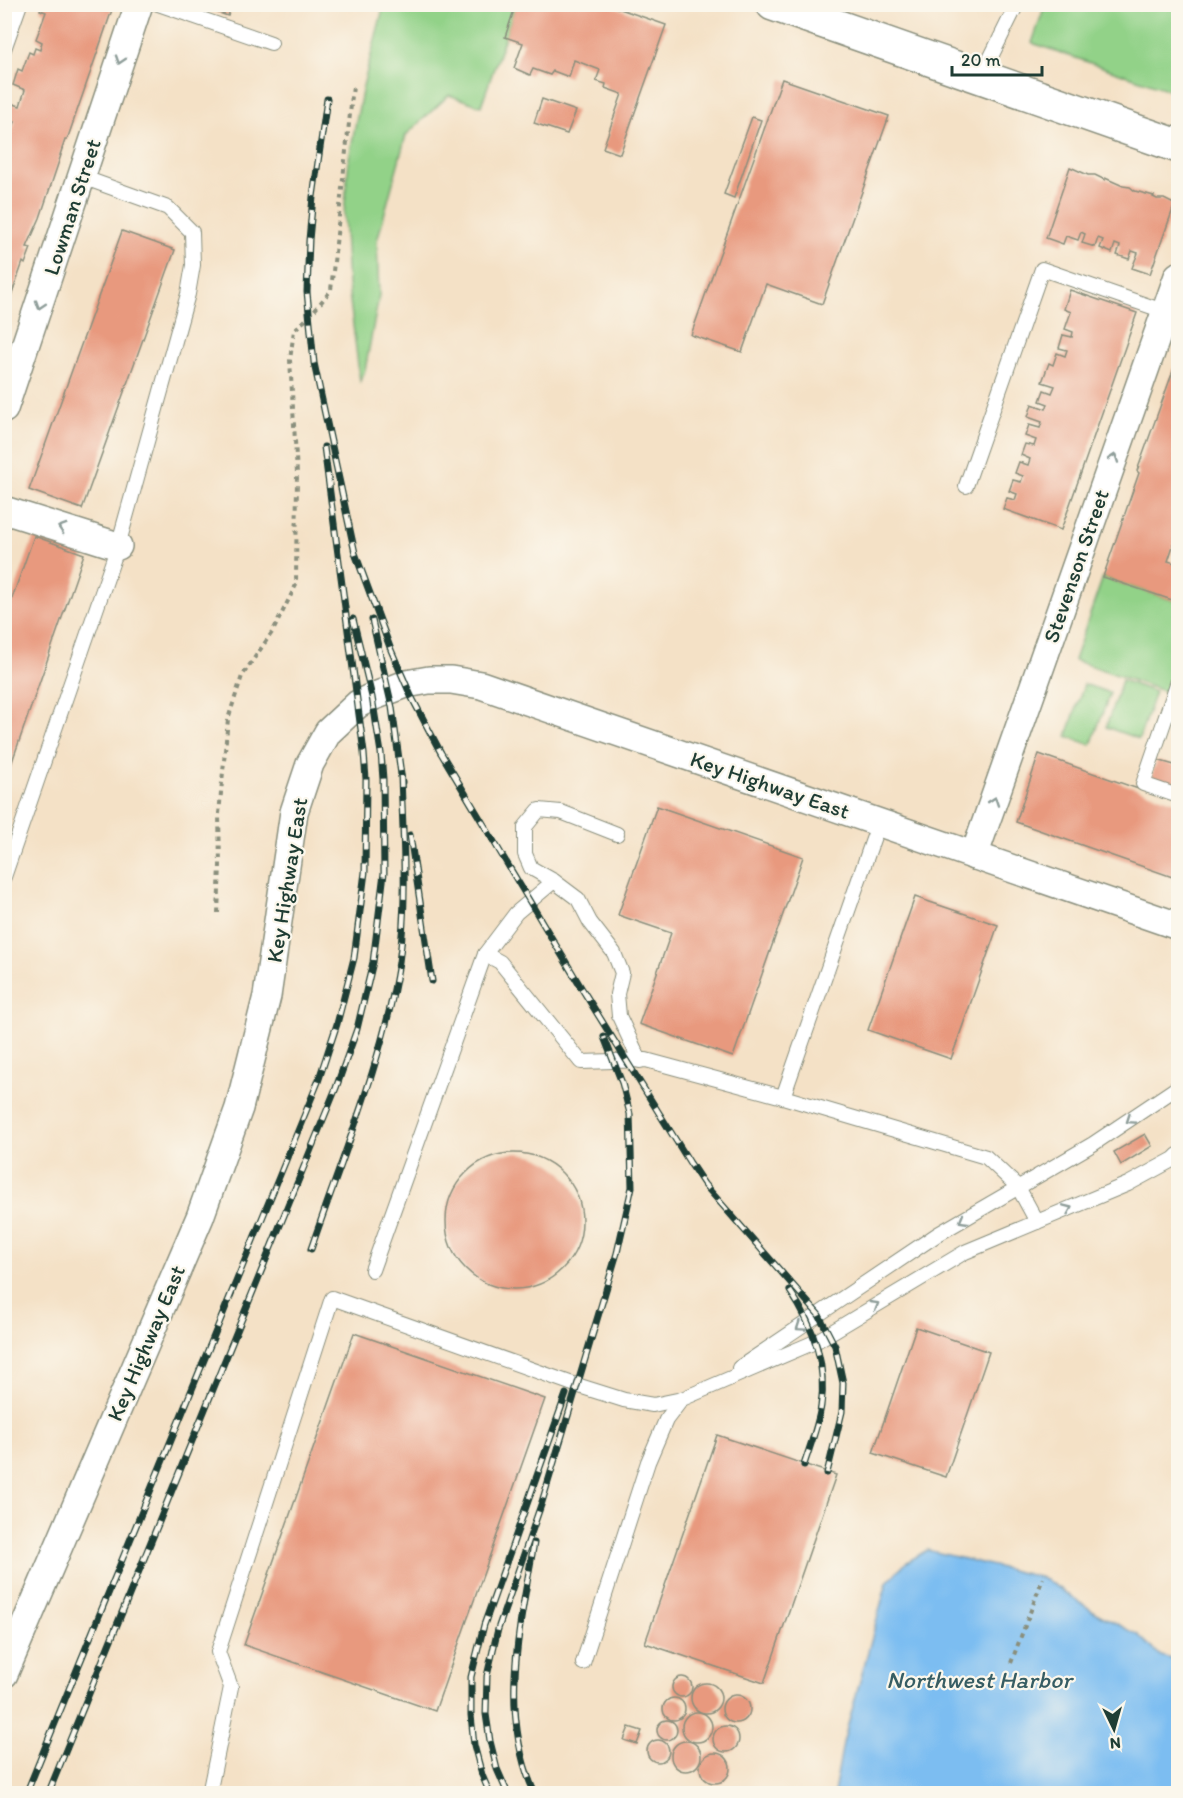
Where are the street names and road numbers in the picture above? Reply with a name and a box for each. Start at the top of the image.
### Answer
street label: Lowman Street [37,135,107,279]
street label: Stevenson Street [1037,486,1115,646]
street label: Key Highway East [687,745,853,825]
street label: Key Highway East [261,795,313,965]
street label: Key Highway East [101,1261,191,1425]

